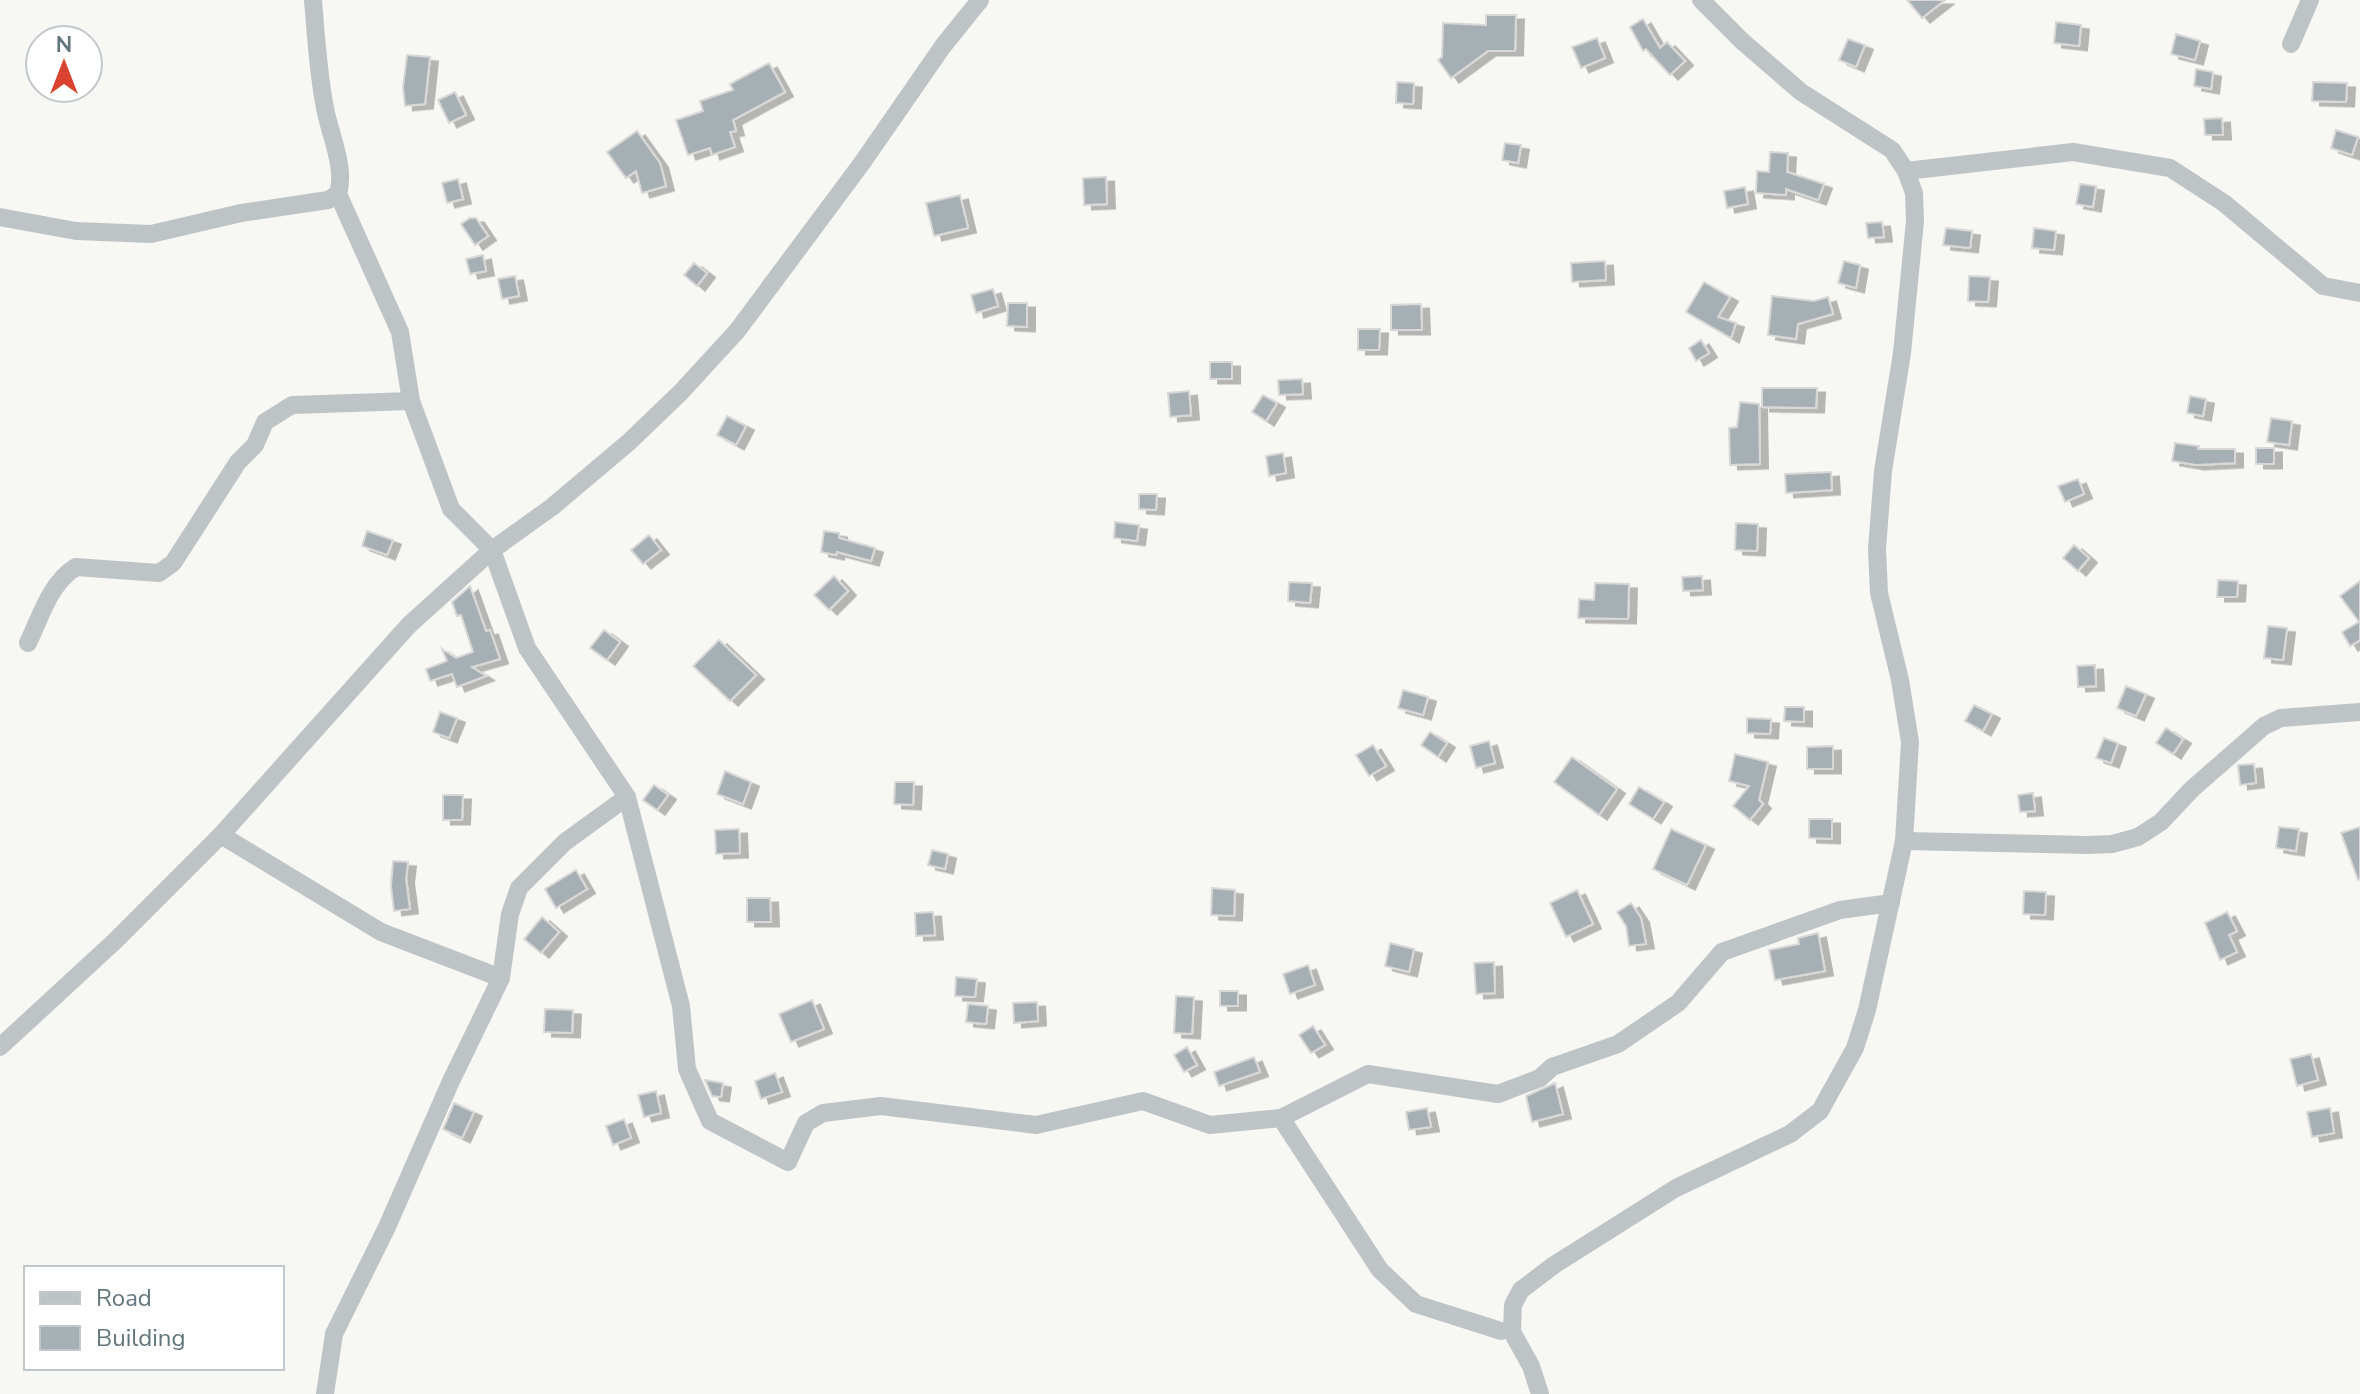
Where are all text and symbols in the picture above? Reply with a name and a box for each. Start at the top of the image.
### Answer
north arrow [24,24,104,104]
text: N [56,30,72,60]
legend [24,1266,284,1370]
text: Road [96,1282,152,1314]
text: Building [96,1322,186,1354]

